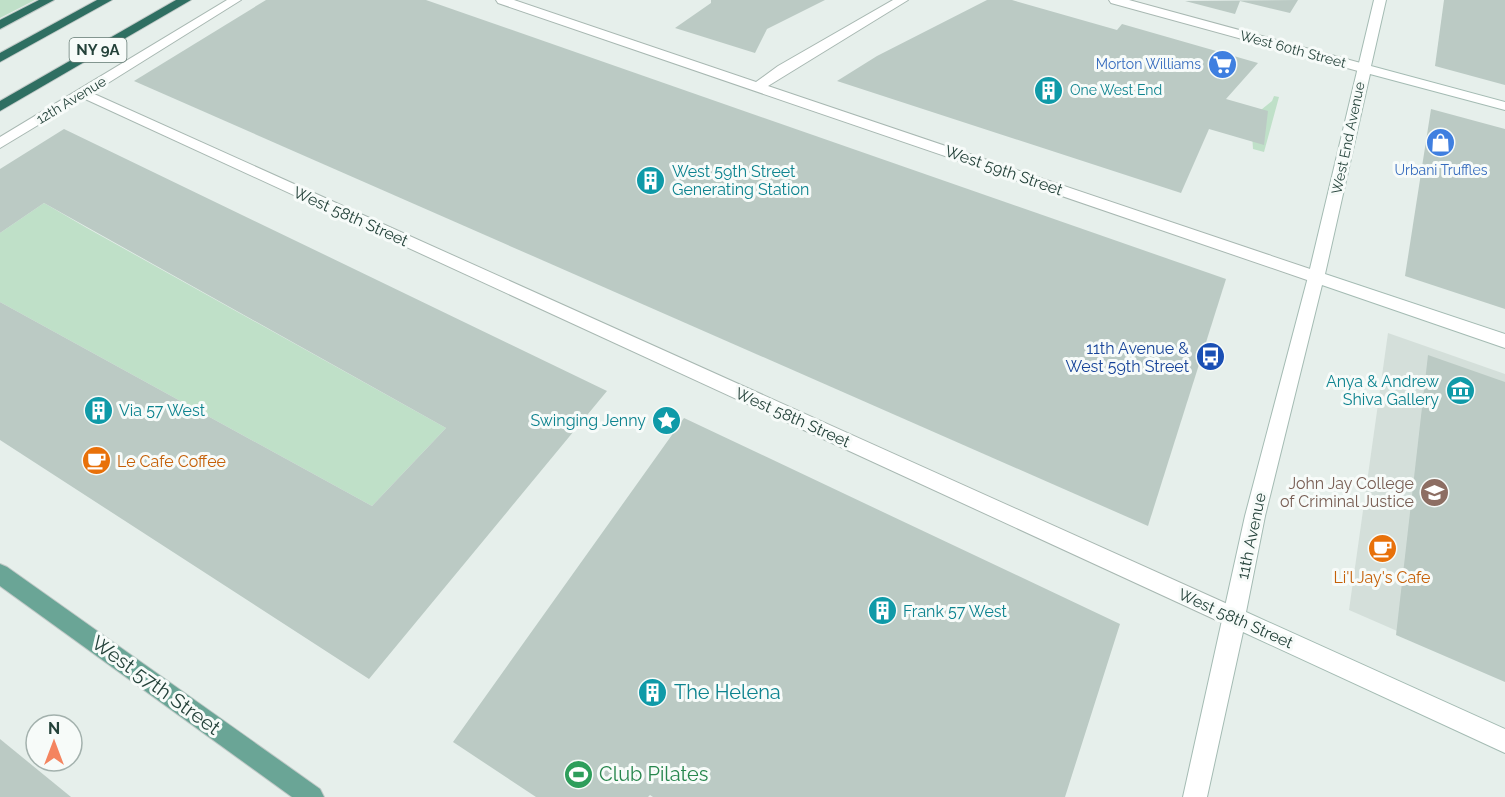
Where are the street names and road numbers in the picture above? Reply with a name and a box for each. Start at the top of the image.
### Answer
street label: West 60th Street [1238,27,1348,71]
road number: NY 9A [70,38,126,62]
street label: 12th Avenue [33,73,109,127]
street label: West End Avenue [1328,80,1368,196]
street label: West 59th Street [942,141,1066,200]
street label: West 58th Street [290,183,412,251]
street label: West 58th Street [732,384,854,452]
street label: 11th Avenue [1233,491,1270,581]
street label: West 58th Street [1175,585,1297,653]
street label: West 57th Street [87,630,225,740]

